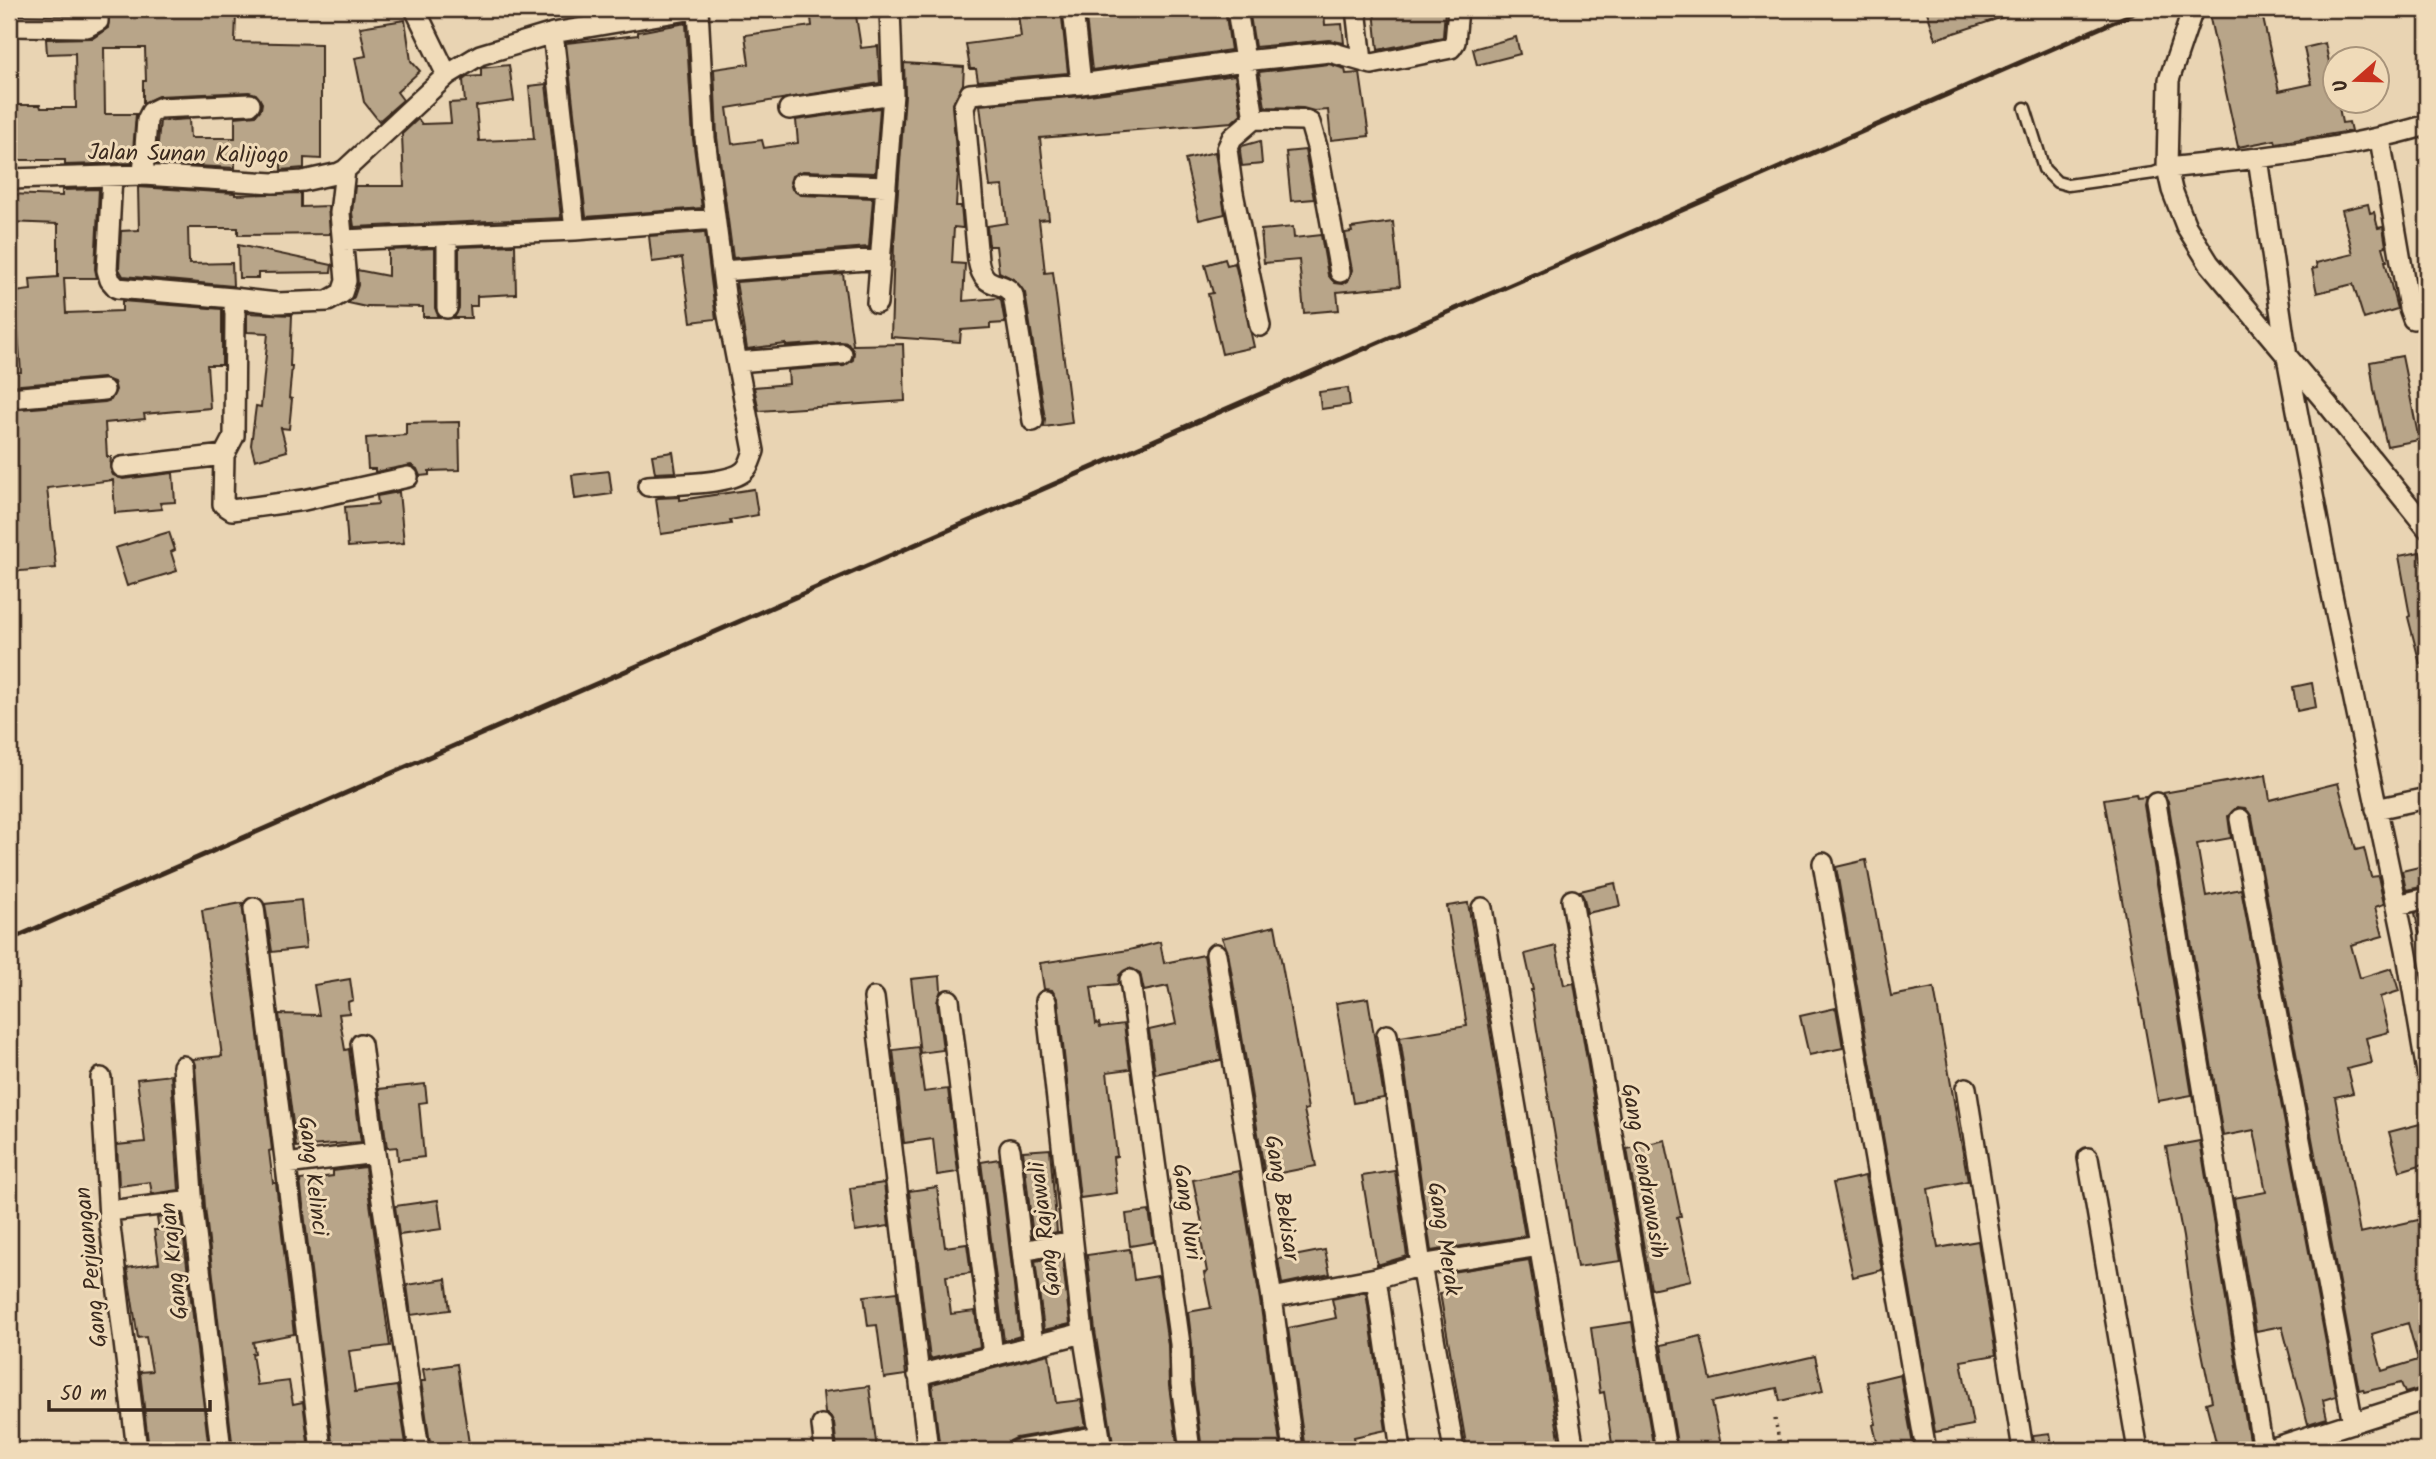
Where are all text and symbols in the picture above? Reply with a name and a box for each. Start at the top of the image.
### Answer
north arrow [2320,46,2390,116]
text: U [2326,74,2358,96]
street label: Jalan Sunan Kalijogo [88,135,288,175]
street label: Gang Cendrawasih [1610,1081,1676,1261]
street label: Gang Kelinci [287,1114,337,1239]
street label: Gang Bekisar [1253,1133,1309,1265]
street label: Gang Rajawali [1020,1158,1072,1298]
street label: Gang Nuri [1161,1161,1211,1264]
street label: Gang Merak [1416,1179,1470,1299]
street label: Gang Perjuangan [66,1185,118,1349]
street label: Gang Krajan [151,1200,199,1322]
scale bar [49,1368,210,1412]
text: 50 m [60,1378,107,1411]

